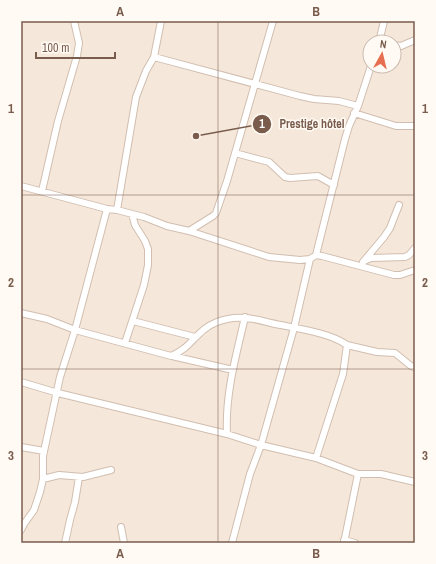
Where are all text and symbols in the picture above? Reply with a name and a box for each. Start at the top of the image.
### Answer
text: A [116,3,124,20]
text: B [312,3,320,20]
scale bar [36,34,115,60]
north arrow [362,34,402,74]
text: N [379,37,388,51]
text: 100 m [42,40,69,56]
text: 1 [8,100,14,117]
text: 1 [422,100,428,117]
callout: Prestige hôtel [252,112,353,136]
text: 1 [259,116,265,132]
text: Prestige hôtel [279,116,345,132]
text: 2 [8,274,14,291]
text: 2 [422,274,428,291]
text: 3 [8,447,14,464]
text: 3 [422,447,428,464]
text: A [116,545,124,562]
text: B [312,545,320,562]

